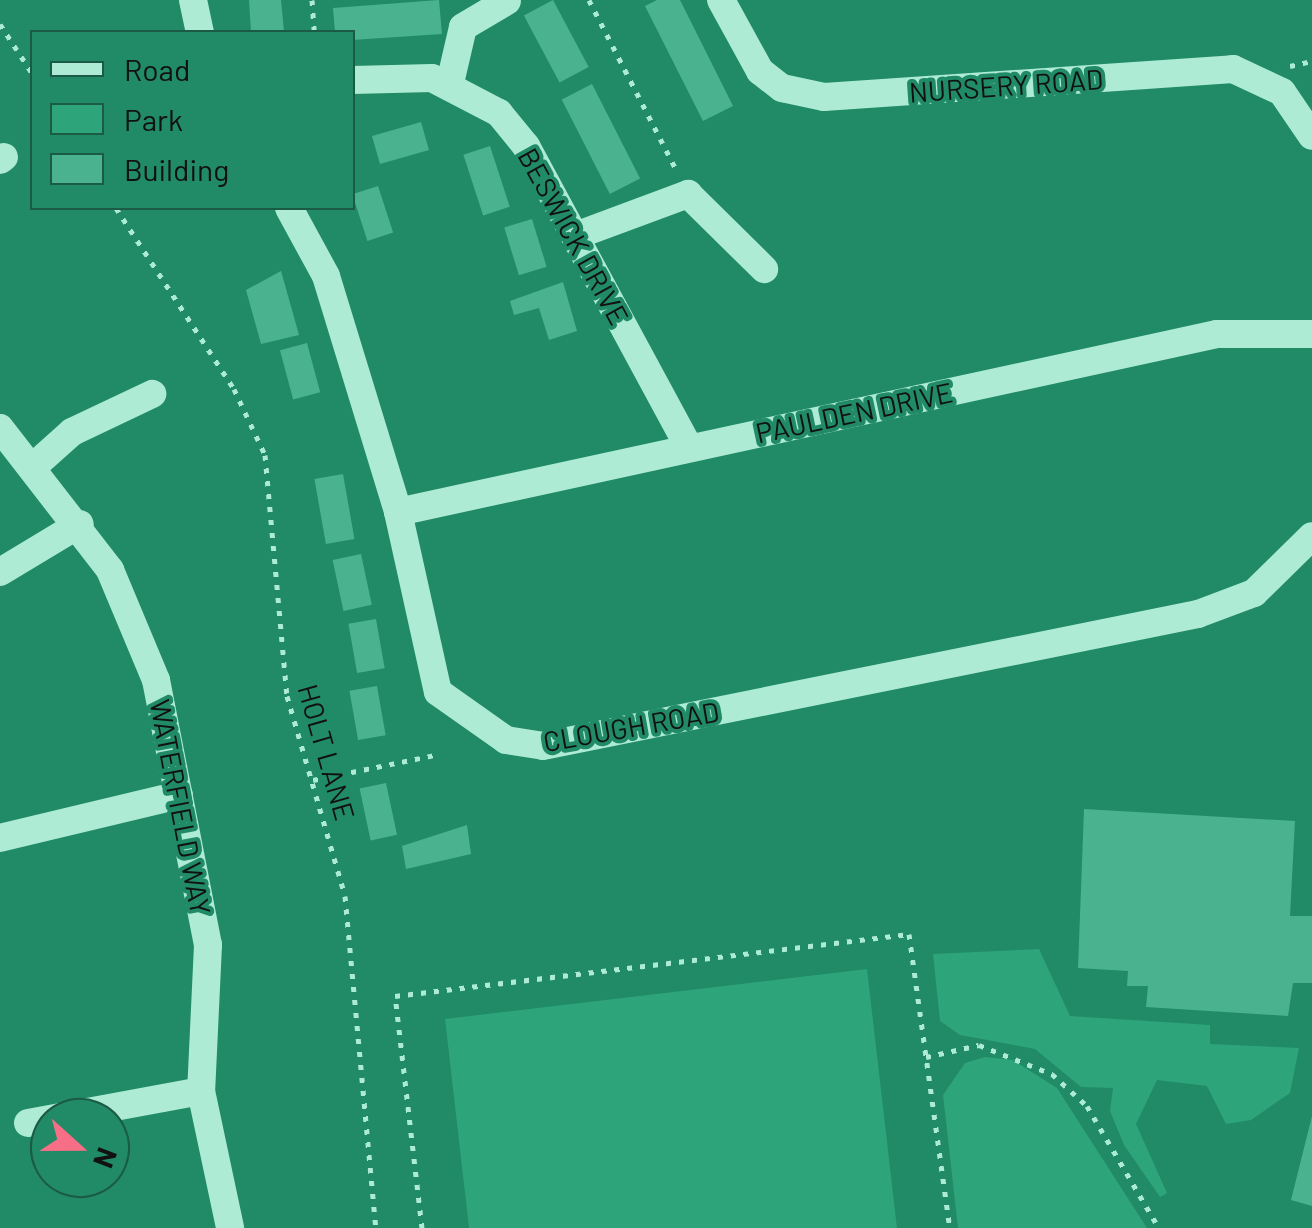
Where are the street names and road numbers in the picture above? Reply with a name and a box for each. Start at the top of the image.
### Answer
street label: NURSERY ROAD [908,61,1104,109]
street label: BESWICK DRIVE [512,142,636,330]
street label: PAULDEN DRIVE [753,375,955,449]
street label: HOLT LANE [292,680,362,824]
street label: CLOUGH ROAD [540,694,722,758]
street label: WATERFIELD WAY [144,696,218,918]

